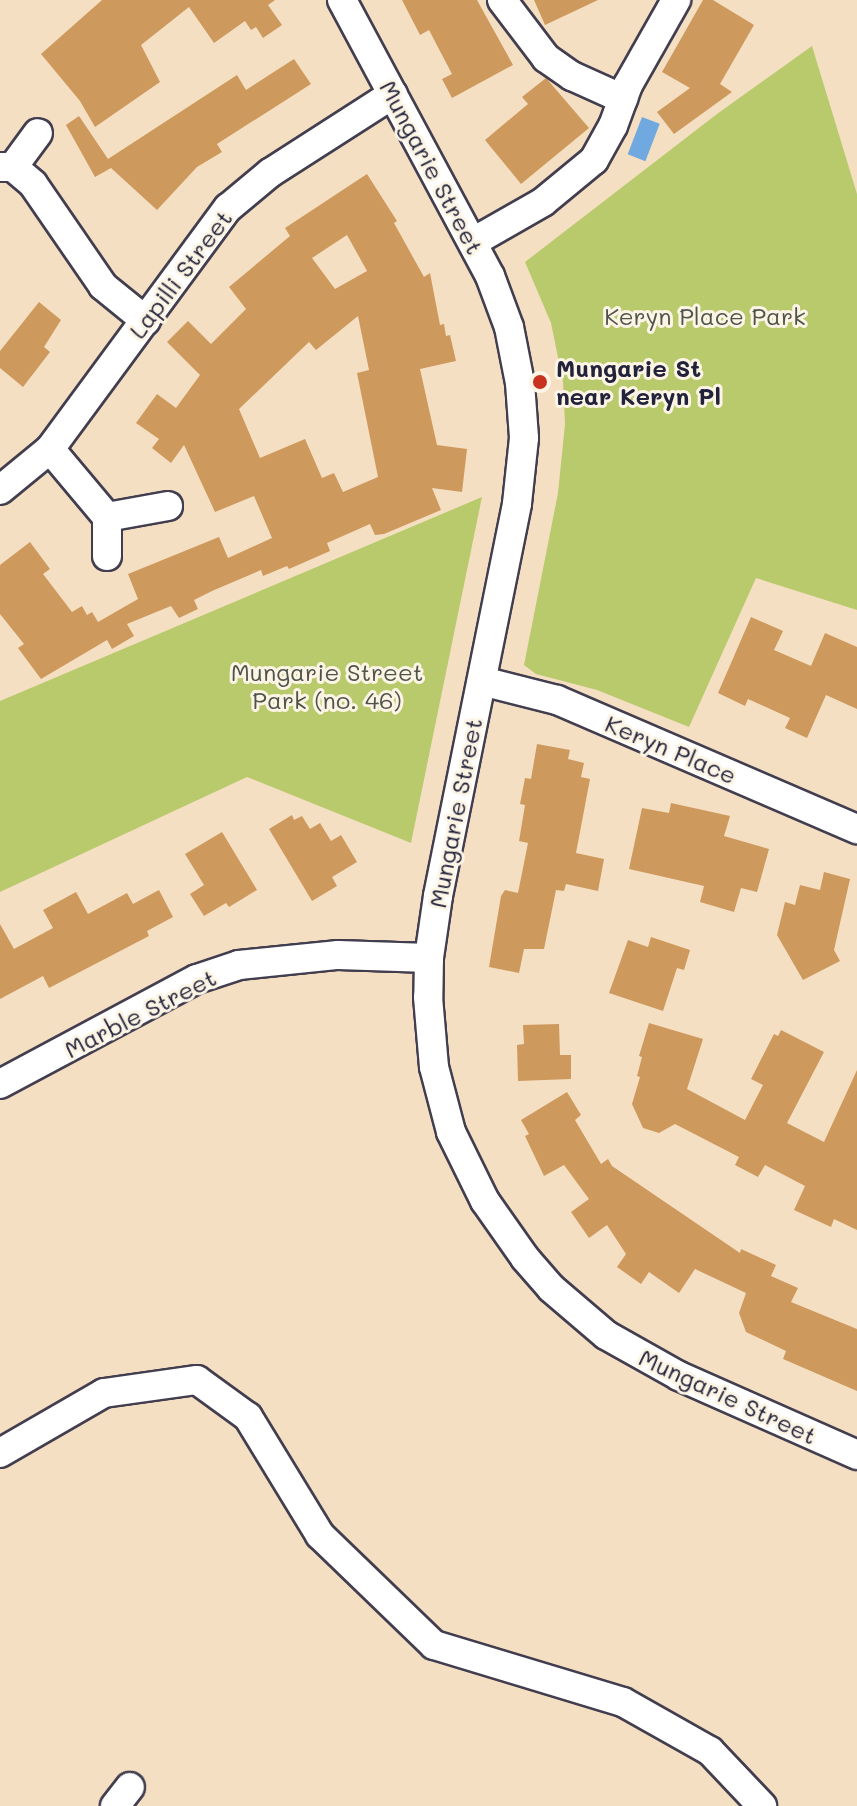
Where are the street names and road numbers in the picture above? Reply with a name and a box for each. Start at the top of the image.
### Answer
street label: Mungarie Street [374,75,490,259]
street label: Lapilli Street [122,204,238,344]
street label: Keryn Place [601,708,741,790]
street label: Mungarie Street [422,716,488,910]
street label: Marble Street [59,962,221,1064]
street label: Mungarie Street [635,1342,821,1450]

